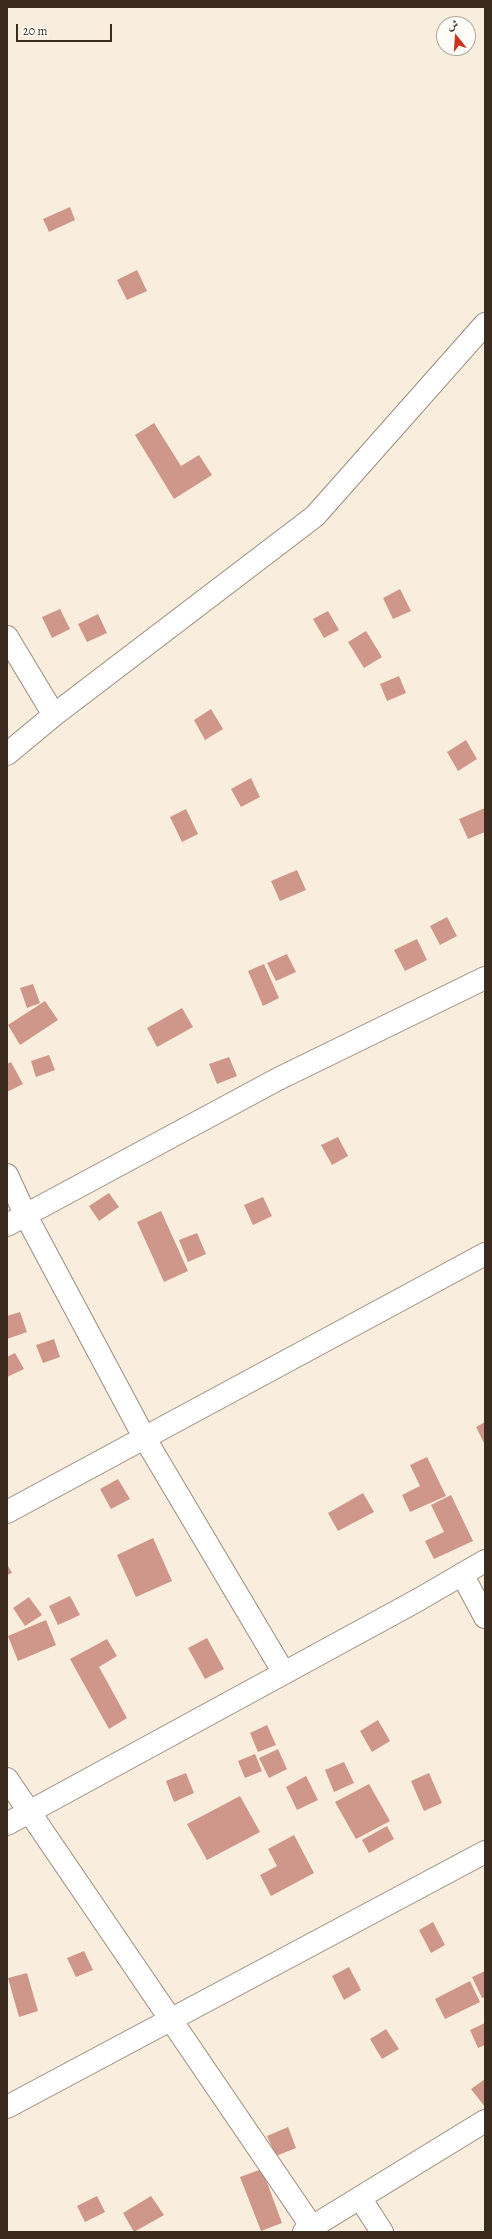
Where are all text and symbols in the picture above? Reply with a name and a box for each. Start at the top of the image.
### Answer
scale bar [18,16,114,42]
north arrow [436,16,476,56]
text: ش [445,16,460,34]
text: 20 m [23,23,47,39]

